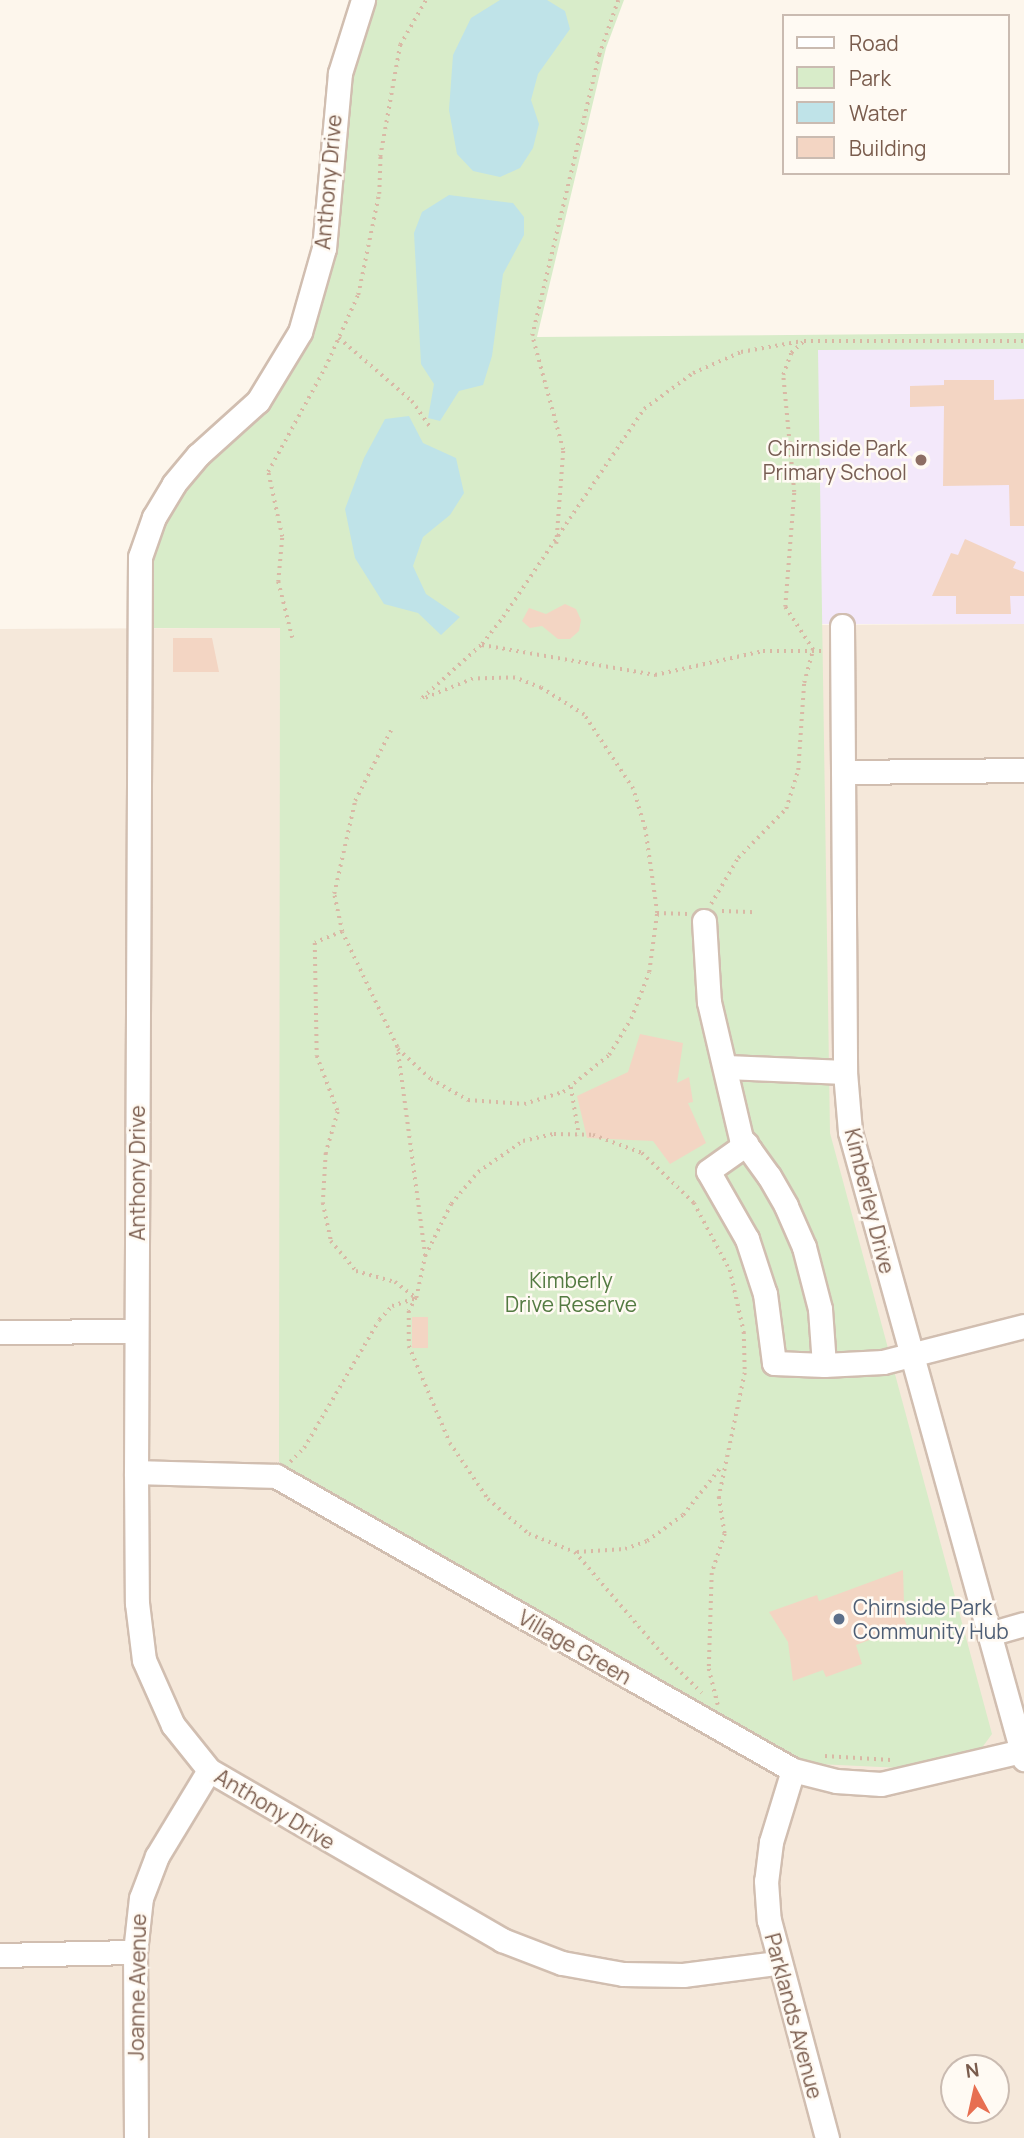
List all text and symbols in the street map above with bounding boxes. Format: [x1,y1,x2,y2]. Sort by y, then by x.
legend [782,14,1010,175]
text: Road [849,29,899,57]
text: Park [849,64,891,92]
text: Water [849,99,907,127]
street label: Anthony Drive [310,113,346,251]
text: Building [849,134,926,162]
place label: Chirnside Park Primary School [763,435,907,485]
marker: Chirnside Park Primary School [913,452,929,468]
street label: Anthony Drive [124,1105,150,1241]
street label: Kimberley Drive [840,1126,900,1276]
park label: Kimberly Drive Reserve [505,1267,637,1317]
place label: Chirnside Park Community Hub [853,1594,1009,1644]
street label: Village Green [514,1604,636,1690]
marker: Chirnside Park Community Hub [831,1611,847,1627]
street label: Anthony Drive [210,1763,340,1855]
street label: Joanne Avenue [123,1913,151,2061]
street label: Parklands Avenue [760,1930,828,2102]
north arrow [940,2054,1010,2124]
text: N [964,2056,981,2084]

